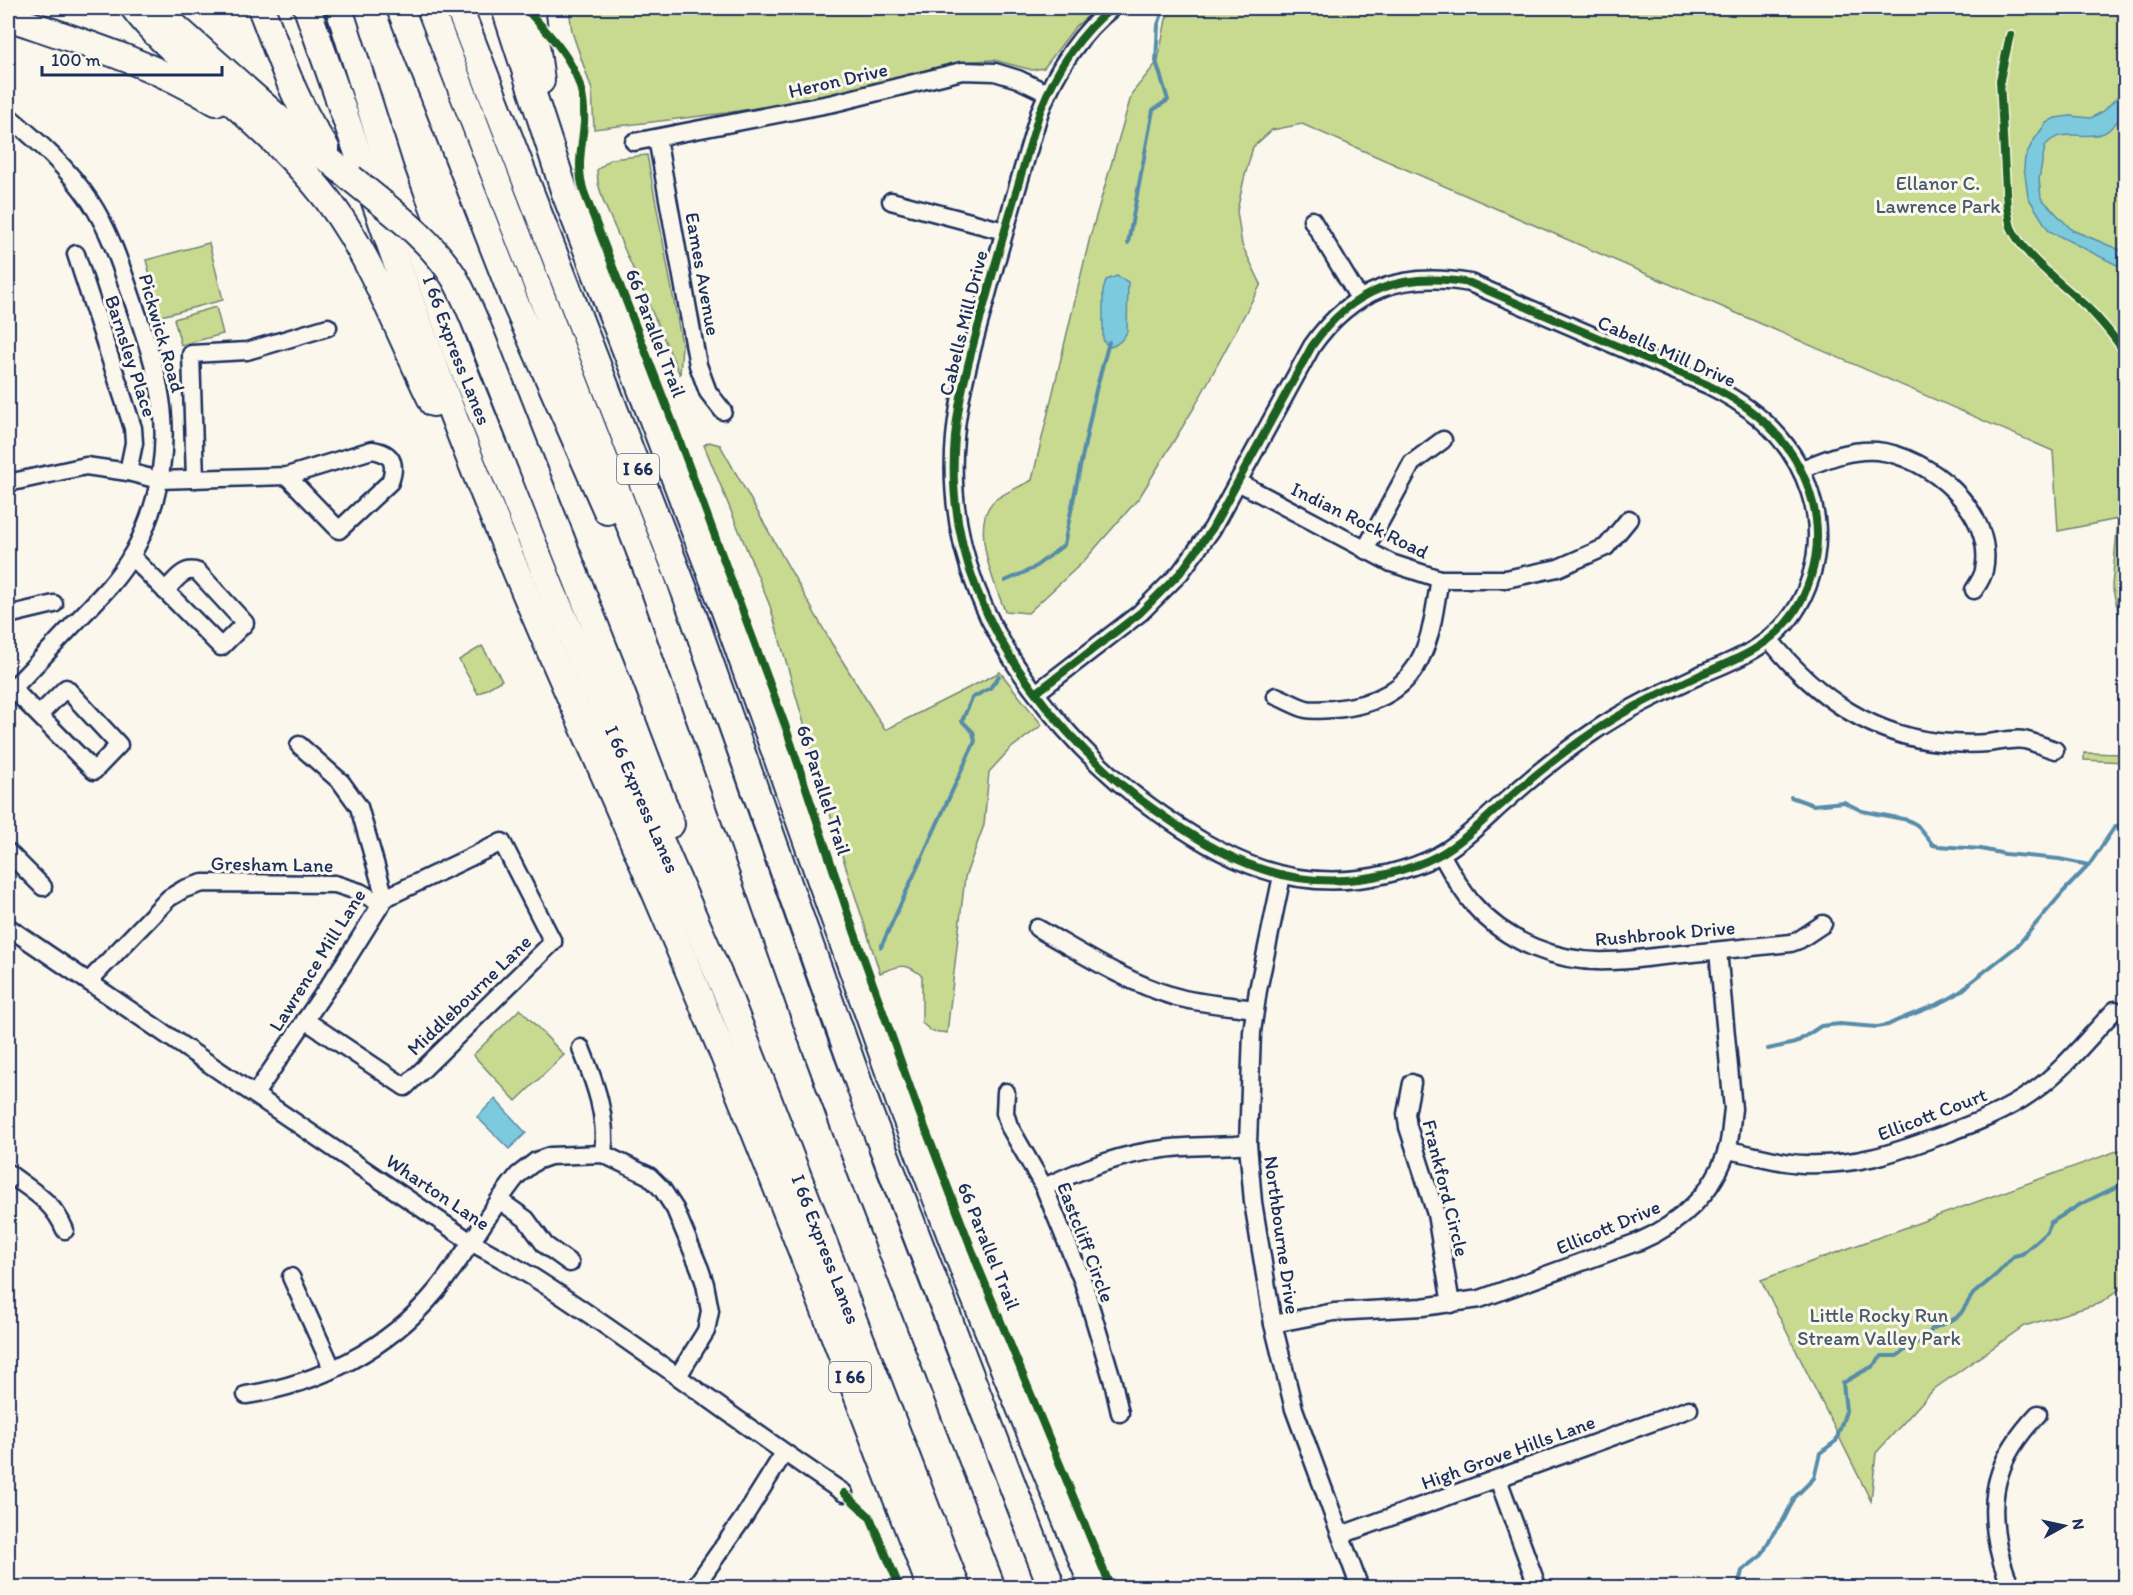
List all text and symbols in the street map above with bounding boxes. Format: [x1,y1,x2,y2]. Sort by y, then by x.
scale bar [42,39,222,77]
text: 100 m [51,49,101,71]
street label: Heron Drive [786,57,890,103]
park label: Ellanor C. Lawrence Park [1875,171,2001,218]
street label: Eames Avenue [680,210,726,338]
street label: Cabells Mill Drive [933,248,993,398]
street label: 66 Parallel Trail [620,265,692,401]
street label: Pickwick Road [134,271,190,395]
street label: I 66 Express Lanes [418,272,497,429]
street label: Barnsley Place [100,292,162,420]
street label: Cabells Mill Drive [1594,310,1740,392]
road number: I 66 [617,454,659,484]
street label: Indian Rock Road [1287,476,1433,564]
street label: I 66 Express Lanes [600,722,685,877]
street label: 66 Parallel Trail [792,722,856,859]
street label: Gresham Lane [210,851,334,877]
street label: Lawrence Mill Lane [263,884,371,1036]
street label: Rushbrook Drive [1594,915,1736,951]
street label: Middlebourne Lane [402,930,536,1060]
street label: Ellicott Court [1874,1082,1991,1146]
street label: Frankford Circle [1417,1117,1475,1259]
street label: Wharton Lane [382,1149,494,1235]
street label: Northbourne Drive [1259,1154,1305,1316]
street label: I 66 Express Lanes [786,1171,866,1327]
street label: Eastcliff Circle [1052,1178,1120,1306]
street label: 66 Parallel Trail [952,1179,1026,1314]
street label: Ellicott Drive [1552,1194,1664,1260]
park label: Little Rocky Run Stream Valley Park [1797,1303,1961,1350]
road number: I 66 [829,1362,871,1392]
street label: High Grove Hills Lane [1418,1409,1598,1495]
north arrow [2034,1496,2094,1556]
text: N [2068,1517,2089,1531]

